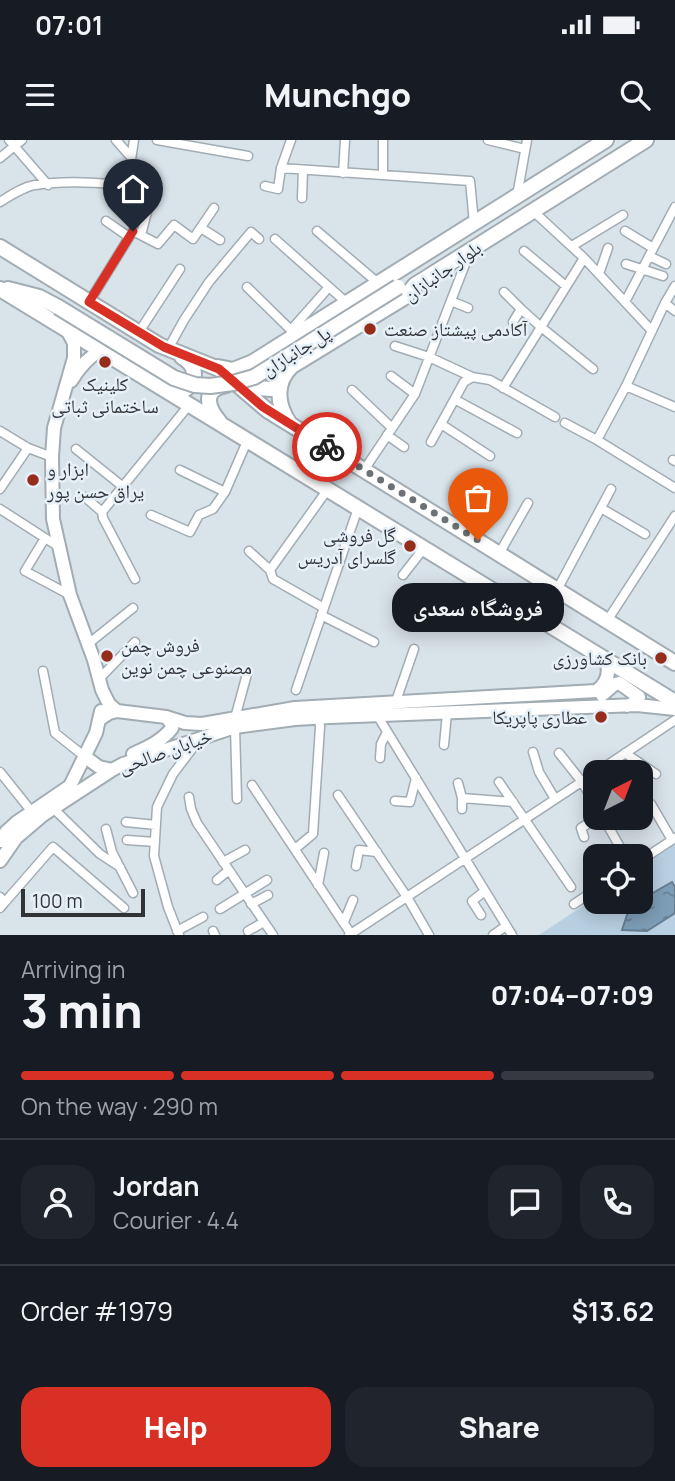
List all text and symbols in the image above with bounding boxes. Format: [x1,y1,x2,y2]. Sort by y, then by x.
text: 07:01 [35,7,103,43]
text: Munchgo [264,73,411,117]
icon: menu [21,76,59,114]
icon: search [616,76,654,114]
pin [103,159,163,231]
icon: home [114,170,152,208]
street label: بلوار جانبازان [398,235,486,307]
place label: آکادمی پیشتاز صنعت [384,316,528,342]
street label: پل جانبازان [256,320,336,382]
marker: آکادمی پیشتاز صنعت [362,321,378,337]
marker: کلینیک ساختمانی ثباتی [97,354,113,370]
place label: کلینیک ساختمانی ثباتی [51,371,159,419]
courier [292,412,362,482]
icon: bike [308,428,346,466]
place label: ابزار و یراق حسن پور [46,456,144,504]
pin [448,468,508,540]
marker: ابزار و یراق حسن پور [25,472,41,488]
icon: bag [459,479,497,517]
place label: گل فروشی گلسرای آدریس [298,522,396,570]
marker: گل فروشی گلسرای آدریس [402,538,418,554]
callout: فروشگاه سعدی [392,582,564,631]
text: فروشگاه سعدی [413,591,543,623]
place label: فروش چمن مصنوعی چمن نوین [121,632,252,680]
place label: بانک کشاورزی [553,645,647,671]
marker: فروش چمن مصنوعی چمن نوین [99,648,115,664]
marker: بانک کشاورزی [653,650,669,666]
place label: عطاری پاپریکا [492,704,587,730]
marker: عطاری پاپریکا [593,709,609,725]
street label: خيابان صالحی [114,722,216,780]
north arrow [583,760,653,830]
map controls [583,760,653,914]
button: locate [583,844,653,914]
scale bar [21,886,145,918]
text: 100 m [32,888,83,914]
text: Arriving in [21,953,126,985]
text: 07:04–07:09 [491,977,654,1013]
text: 3 min [21,979,142,1042]
text: On the way · 290 m [21,1090,218,1122]
button: person [21,1165,95,1239]
button: chat [488,1165,562,1239]
button: phone [580,1165,654,1239]
text: Jordan [113,1168,199,1204]
text: Courier · 4.4 [113,1204,239,1236]
text: Order #1979 [21,1293,173,1329]
text: $13.62 [572,1293,654,1329]
button: Help [21,1387,331,1467]
button: Share [345,1387,654,1467]

